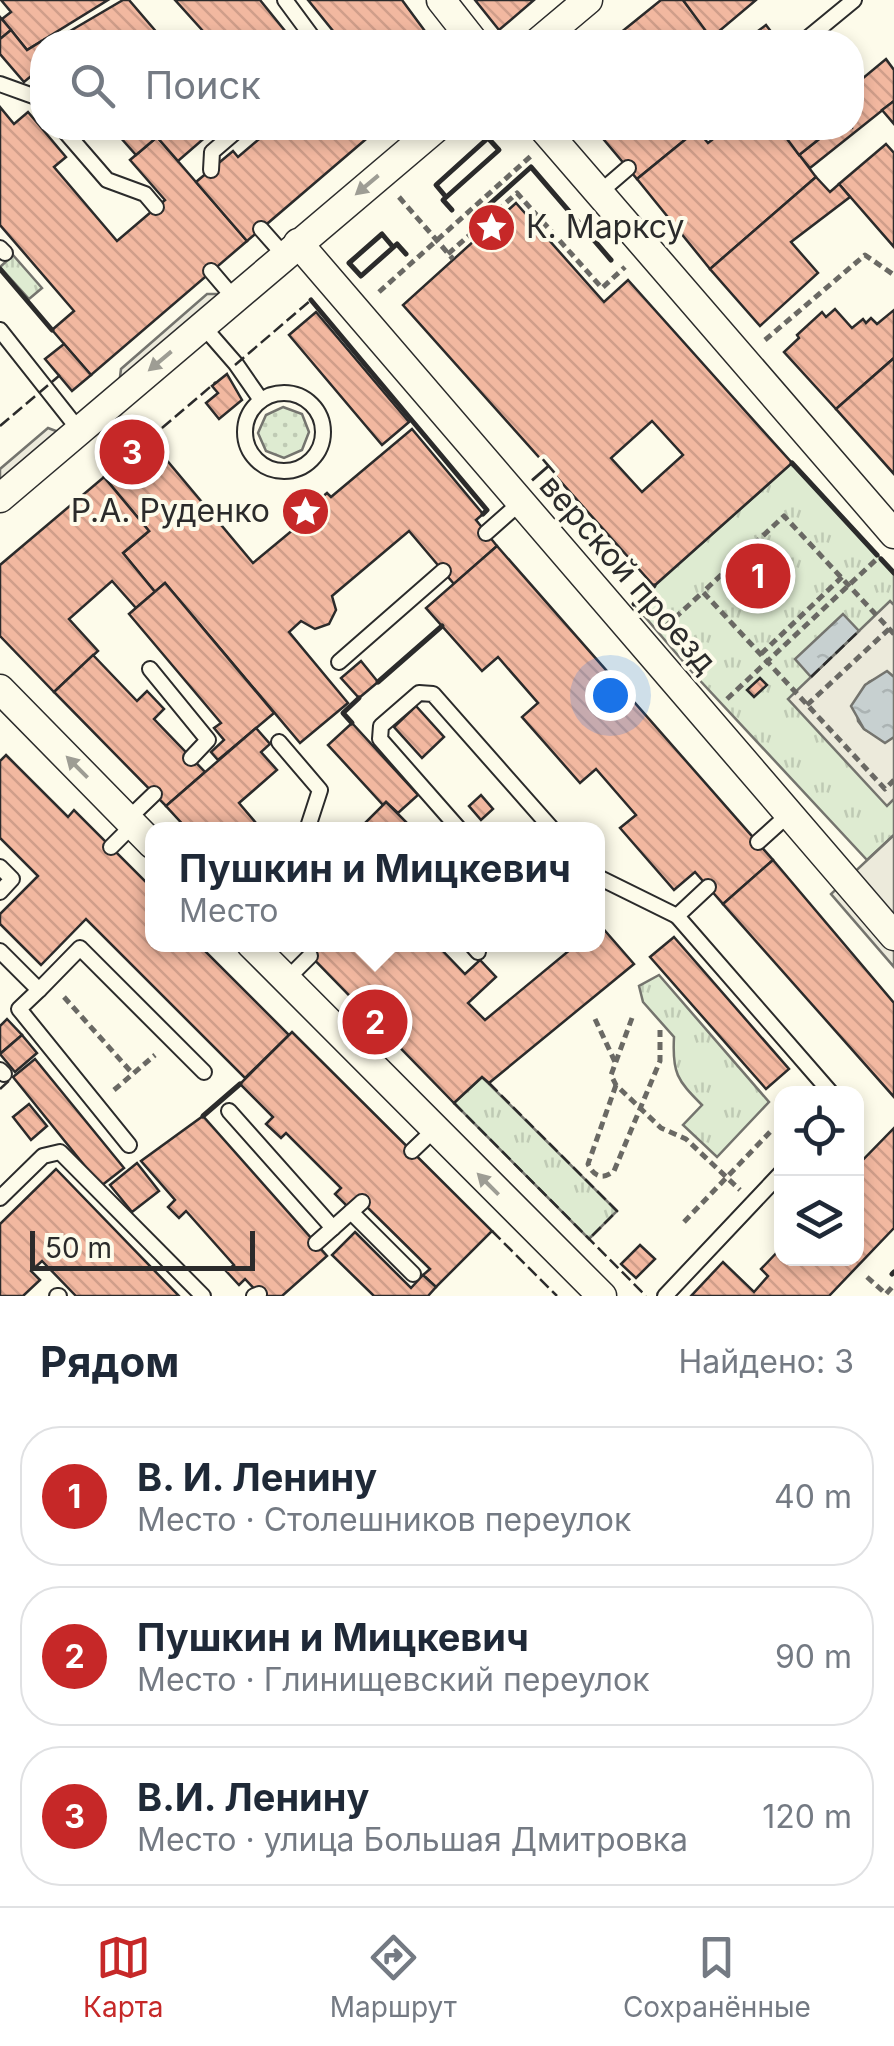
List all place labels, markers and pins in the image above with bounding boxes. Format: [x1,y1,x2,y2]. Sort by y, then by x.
place icon: К. Марксу [465,201,517,253]
place label: К. Марксу [526,207,684,246]
pin: 3 [100,414,164,490]
place icon: Р.А. Руденко [279,485,331,537]
place label: Р.А. Руденко [71,491,270,530]
pin: 1 [726,538,790,614]
pin: 2 [342,984,408,1060]

